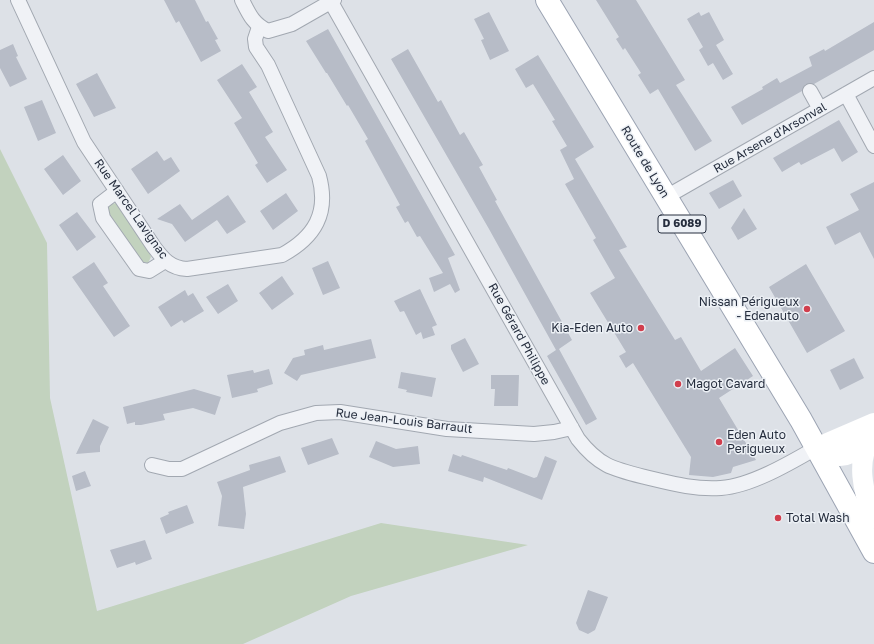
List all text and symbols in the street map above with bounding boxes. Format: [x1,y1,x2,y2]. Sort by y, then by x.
street label: Rue Arsene d'Arsonval [711,100,829,176]
street label: Route de Lyon [618,123,672,201]
street label: Rue Marcel Lavignac [91,156,171,262]
road number: D 6089 [658,215,706,233]
street label: Rue Gérard Philippe [485,281,553,387]
place label: Nissan Périgueux - Edenauto [699,295,799,323]
marker: Nissan Périgueux - Edenauto [802,304,812,314]
place label: Kia-Eden Auto [551,321,633,335]
marker: Kia-Eden Auto [636,323,646,333]
place label: Magot Cavard [686,377,765,391]
marker: Magot Cavard [673,379,683,389]
street label: Rue Jean-Louis Barrault [335,405,473,437]
place label: Eden Auto Perigueux [727,428,786,456]
marker: Eden Auto Perigueux [714,437,724,447]
place label: Total Wash [786,511,850,525]
marker: Total Wash [773,513,783,523]

